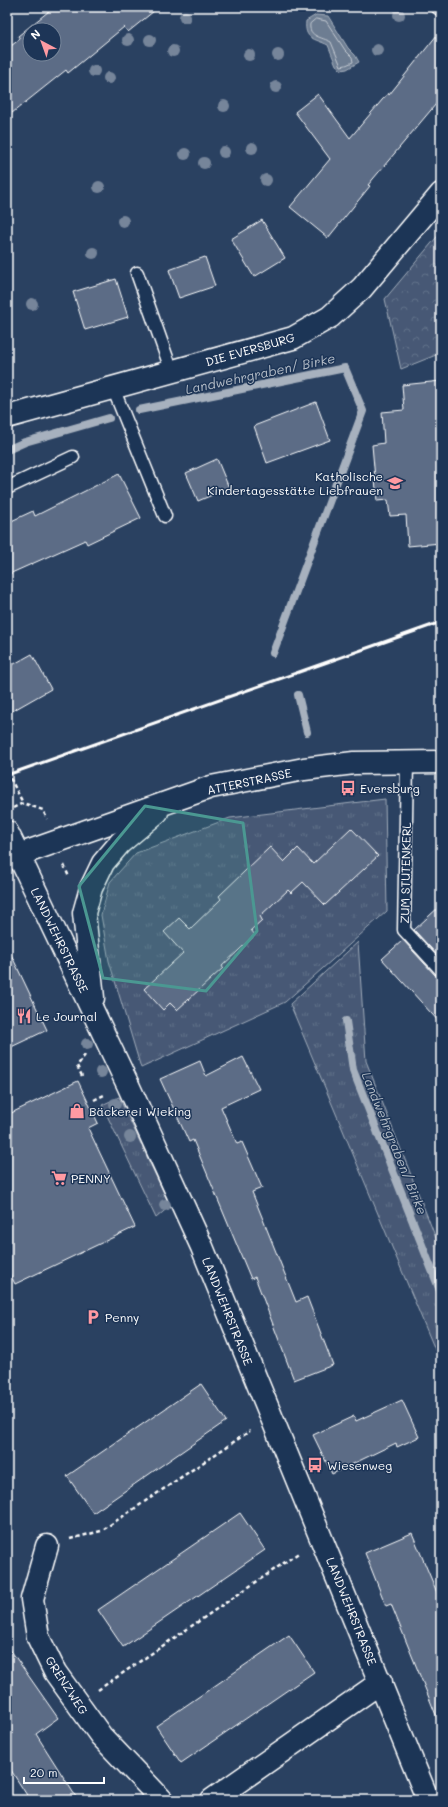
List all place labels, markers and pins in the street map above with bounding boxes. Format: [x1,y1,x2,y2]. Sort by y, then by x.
place label: Katholische Kindertagesstätte Liebfrauen [207,468,383,498]
school or university icon: Katholische Kindertagesstätte Liebfrauen [386,474,404,492]
bus stop icon: Eversburg [339,779,357,797]
place label: Eversburg [360,780,420,796]
restaurant icon: Le Journal [15,1007,33,1025]
place label: Le Journal [36,1008,97,1024]
shop icon: Bäckerei Wieking [68,1102,86,1120]
place label: Bäckerei Wieking [89,1103,191,1119]
supermarket icon: PENNY [50,1169,68,1187]
place label: PENNY [71,1170,111,1186]
parking icon: Penny [84,1308,102,1326]
place label: Penny [105,1309,139,1325]
bus stop icon: Wiesenweg [306,1456,324,1474]
place label: Wiesenweg [327,1457,392,1473]

